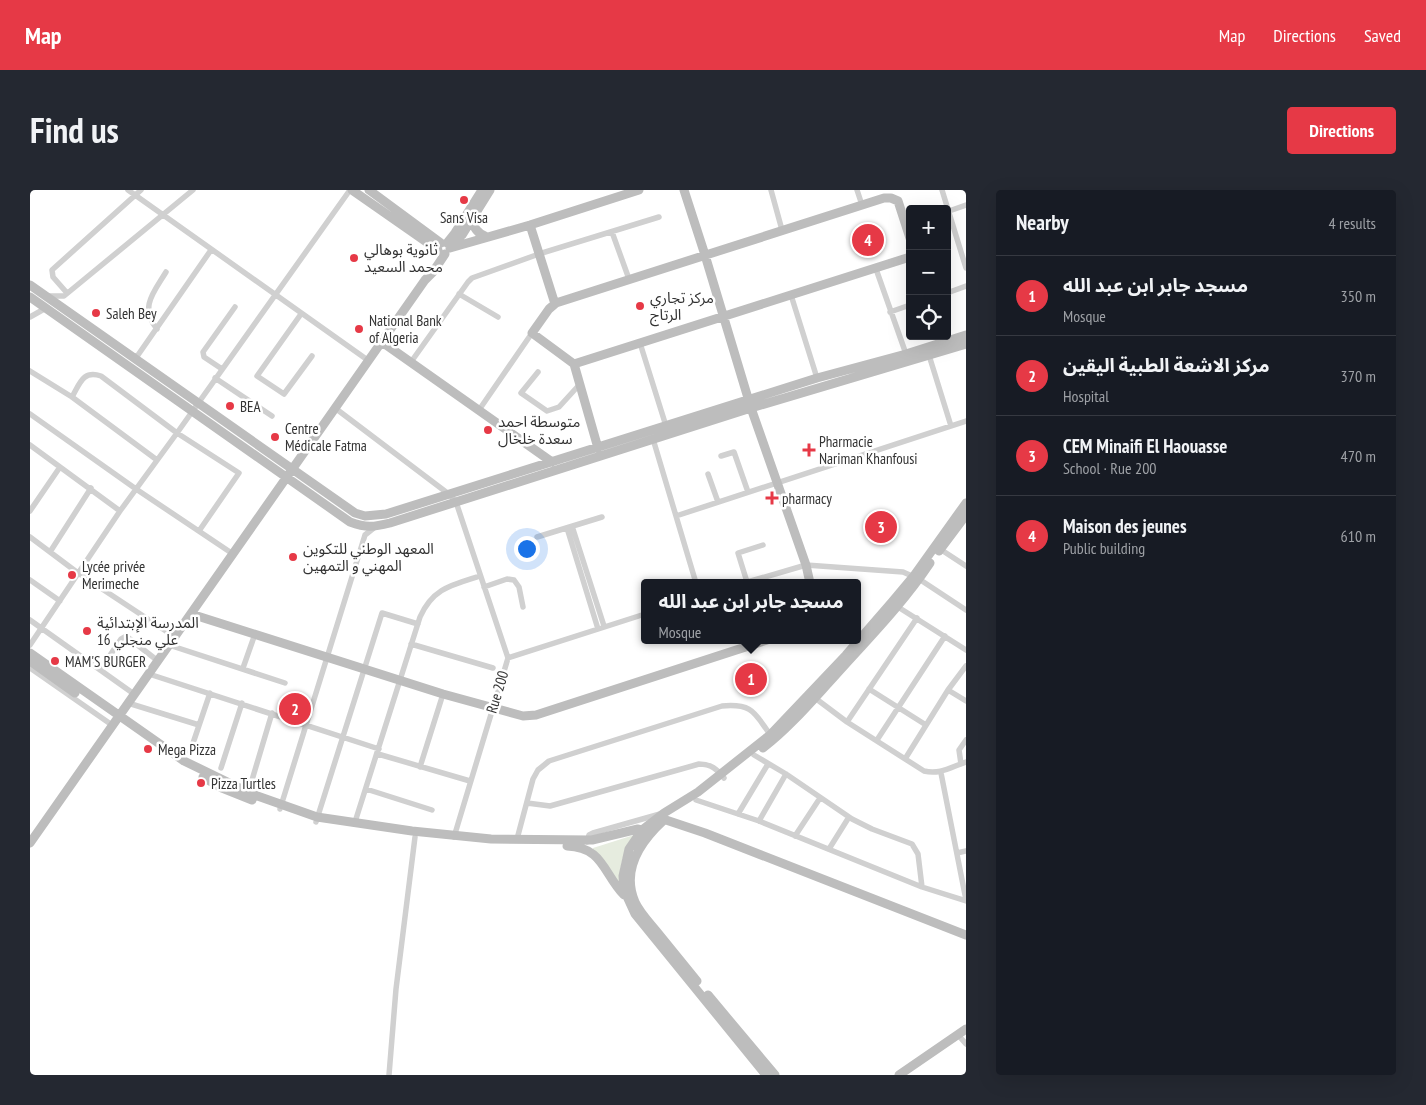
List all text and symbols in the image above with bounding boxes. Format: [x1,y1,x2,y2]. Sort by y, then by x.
text: Map [25,20,62,51]
text: Map [1219,24,1245,47]
text: Directions [1273,24,1336,47]
text: Saved [1364,24,1401,47]
text: Find us [30,107,119,153]
button: Directions [1287,107,1396,154]
marker: Sans Visa [458,194,470,206]
map controls [906,205,951,340]
button: + [906,205,951,250]
place label: Sans Visa [440,208,488,227]
text: Nearby [1016,209,1069,236]
text: 4 results [1329,213,1376,233]
pin: 4 [852,221,884,259]
place label: ثانوية بوهالي محمد السعيد [364,240,443,276]
button: − [906,250,951,295]
marker: ثانوية بوهالي محمد السعيد [348,252,360,264]
text: مسجد جابر ابن عبد الله [1063,273,1248,297]
text: 1 [1028,286,1036,306]
text: 350 m [1341,286,1376,306]
place label: مركز تجاري الرتاج [650,288,714,327]
button: locate [906,295,951,340]
marker: مركز تجاري الرتاج [634,300,646,312]
place label: Saleh Bey [106,304,157,323]
text: Mosque [1063,306,1106,326]
marker: Saleh Bey [90,307,102,319]
place label: National Bank of Algeria [369,311,442,347]
marker: National Bank of Algeria [353,323,365,335]
text: مركز الاشعة الطبية اليقين [1063,353,1270,377]
text: 2 [1028,366,1036,386]
text: 370 m [1341,366,1376,386]
text: Hospital [1063,386,1109,406]
place label: BEA [240,397,262,416]
marker: BEA [224,400,236,412]
place label: متوسطة احمد سعدة خلخال [498,412,581,448]
place label: Centre Médicale Fatma [285,419,367,455]
marker: متوسطة احمد سعدة خلخال [482,424,494,436]
marker: Centre Médicale Fatma [269,431,281,443]
place label: Pharmacie Nariman Khanfousi [819,432,918,468]
text: CEM Minaifi El Haouasse [1063,434,1227,458]
marker: Pharmacie Nariman Khanfousi [803,444,815,456]
text: 3 [1028,446,1036,466]
text: 470 m [1341,446,1376,466]
text: School · Rue 200 [1063,458,1157,478]
place label: pharmacy [782,489,832,508]
marker: pharmacy [766,492,778,504]
pin: 3 [865,508,897,546]
text: Maison des jeunes [1063,514,1187,538]
text: 4 [1028,526,1036,546]
text: 610 m [1341,526,1376,546]
your location [514,536,540,562]
text: Public building [1063,538,1145,558]
place label: المعهد الوطني للتكوين المهني و التمهين [303,539,434,577]
marker: المعهد الوطني للتكوين المهني و التمهين [287,551,299,563]
place label: Lycée privée Merimeche [82,557,145,593]
marker: Lycée privée Merimeche [66,569,78,581]
popup [641,579,861,644]
text: مسجد جابر ابن عبد الله [658,589,844,613]
place label: المدرسة الإبتدائية علي منجلي 16 [97,613,199,651]
text: Mosque [658,622,701,642]
marker: المدرسة الإبتدائية علي منجلي 16 [81,625,93,637]
place label: MAM'S BURGER [65,652,146,671]
marker: MAM'S BURGER [49,655,61,667]
pin: 1 [735,660,767,698]
street label: Rue 200 [482,668,512,716]
pin: 2 [279,690,311,728]
place label: Mega Pizza [158,740,216,759]
marker: Mega Pizza [142,743,154,755]
place label: Pizza Turtles [211,774,276,793]
marker: Pizza Turtles [195,777,207,789]

